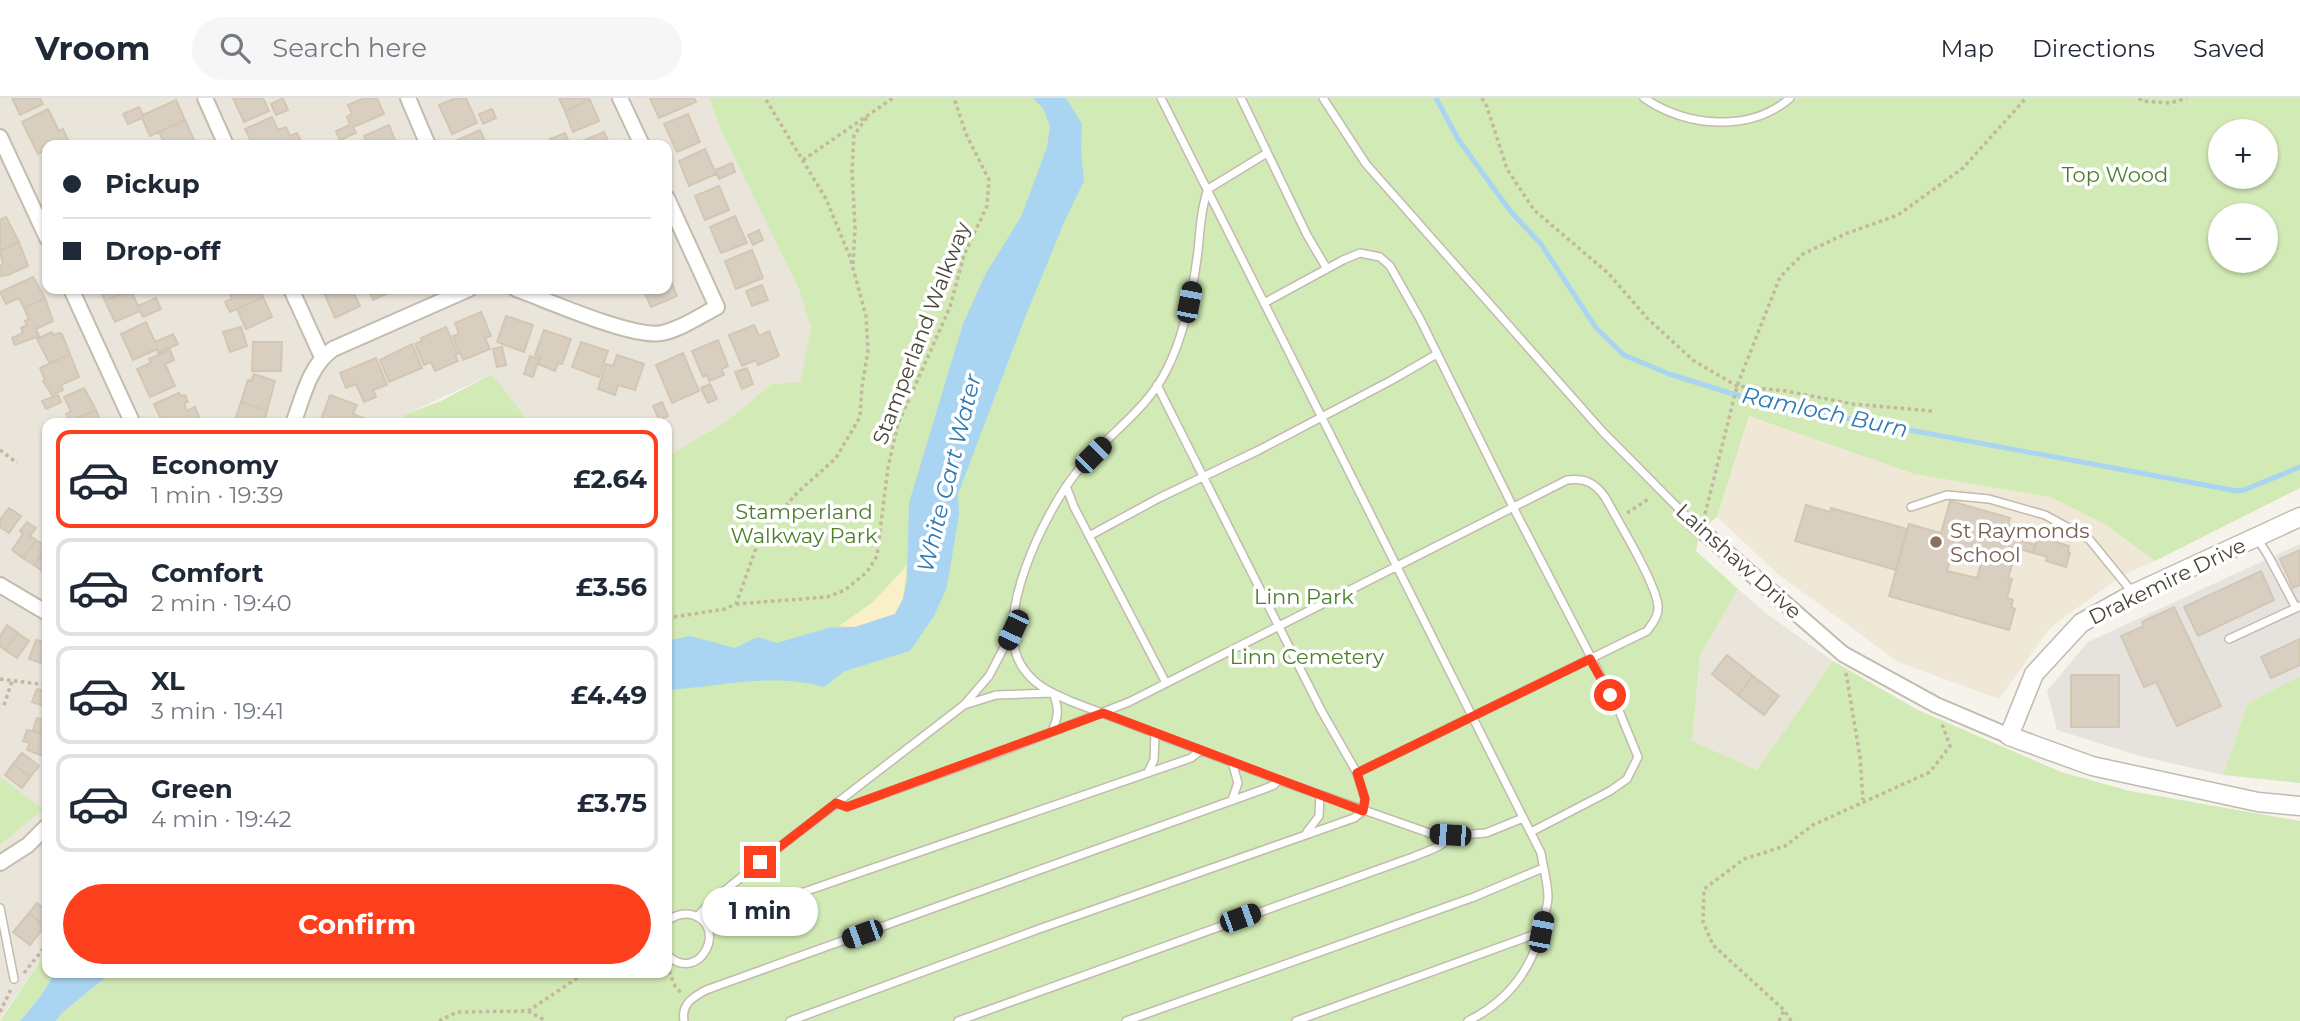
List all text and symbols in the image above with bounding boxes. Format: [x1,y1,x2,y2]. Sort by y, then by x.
search box [192,17,682,80]
text: Vroom [35,28,150,68]
icon: search [216,29,254,67]
text: Search here [272,32,427,64]
text: Map [1941,34,1994,63]
text: Directions [2032,34,2155,63]
text: Saved [2193,34,2265,63]
map controls [2208,119,2278,273]
button: + [2208,119,2278,189]
park label: Top Wood [2062,162,2168,187]
text: Pickup [105,168,200,200]
button: − [2208,203,2278,273]
street label: Stamperland Walkway [867,218,975,448]
text: Drop-off [105,235,220,267]
car [1175,279,1204,325]
water label: White Cart Water [911,370,987,575]
water label: Ramloch Burn [1739,381,1911,443]
car [1071,433,1116,477]
icon: car [67,448,130,511]
text: Economy [151,449,278,481]
text: £2.64 [573,463,647,495]
text: 1 min · 19:39 [151,481,283,509]
street label: Lainshaw Drive [1671,498,1807,624]
park label: Stamperland Walkway Park [730,499,878,548]
place label: St Raymonds School [1950,518,2090,567]
street label: Drakemire Drive [2085,532,2249,630]
marker: St Raymonds School [1928,534,1944,550]
icon: car [67,556,130,619]
text: Comfort [151,557,263,589]
text: £3.56 [576,571,647,603]
park label: Linn Park [1254,584,1354,609]
text: 2 min · 19:40 [151,589,292,617]
car [995,607,1032,653]
park label: Linn Cemetery [1230,644,1385,669]
icon: car [67,664,130,727]
text: XL [151,665,185,697]
text: £4.49 [571,679,647,711]
route start [1594,679,1626,711]
text: 3 min · 19:41 [151,697,284,725]
icon: car [67,772,130,835]
text: Green [151,773,233,805]
text: £3.75 [577,787,647,819]
text: 4 min · 19:42 [151,805,292,833]
car [1429,823,1472,847]
route end [744,846,776,878]
button: Confirm [63,884,651,964]
callout: 1 min [702,886,818,936]
text: 1 min [729,897,791,925]
car [1217,901,1264,935]
car [1527,909,1556,955]
car [839,917,886,951]

